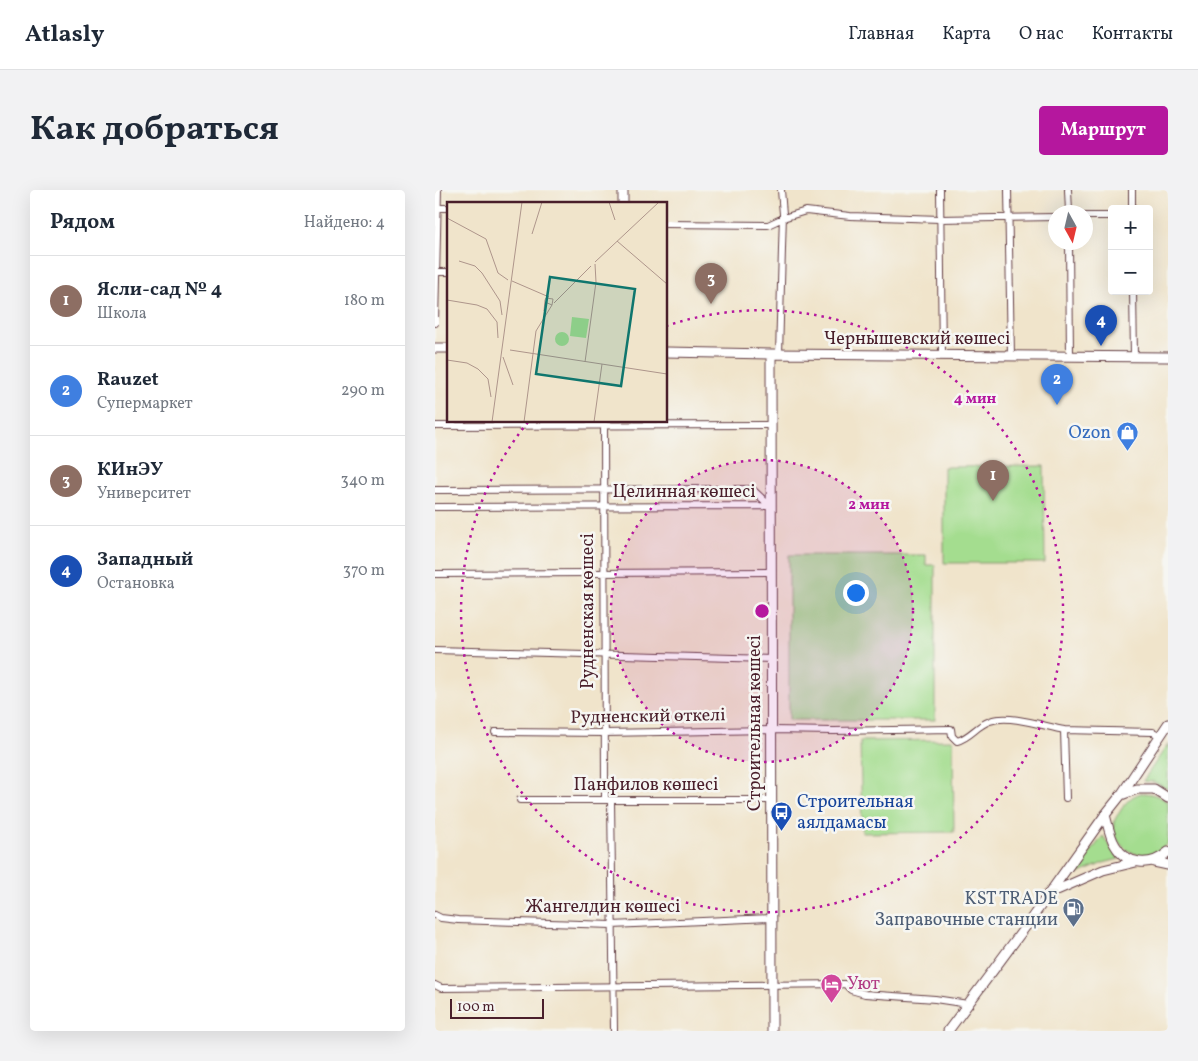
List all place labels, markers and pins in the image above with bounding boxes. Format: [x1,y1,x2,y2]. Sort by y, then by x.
pin: 3 [695,263,727,304]
pin: 4 [1085,305,1117,346]
pin: 2 [1041,364,1073,405]
place label: Ozon [1069,421,1111,446]
shop icon: Ozon [1115,421,1139,452]
pin: 1 [977,460,1009,501]
centre of rings [753,602,771,620]
place label: Строительная аялдамасы [797,790,913,836]
bus stop icon: Строительная аялдамасы [769,800,793,831]
place label: KST TRADE Заправочные станции [875,887,1058,933]
fuel station icon: KST TRADE Заправочные станции [1062,897,1086,928]
hotel icon: Уют [819,972,843,1003]
place label: Уют [847,972,880,997]

